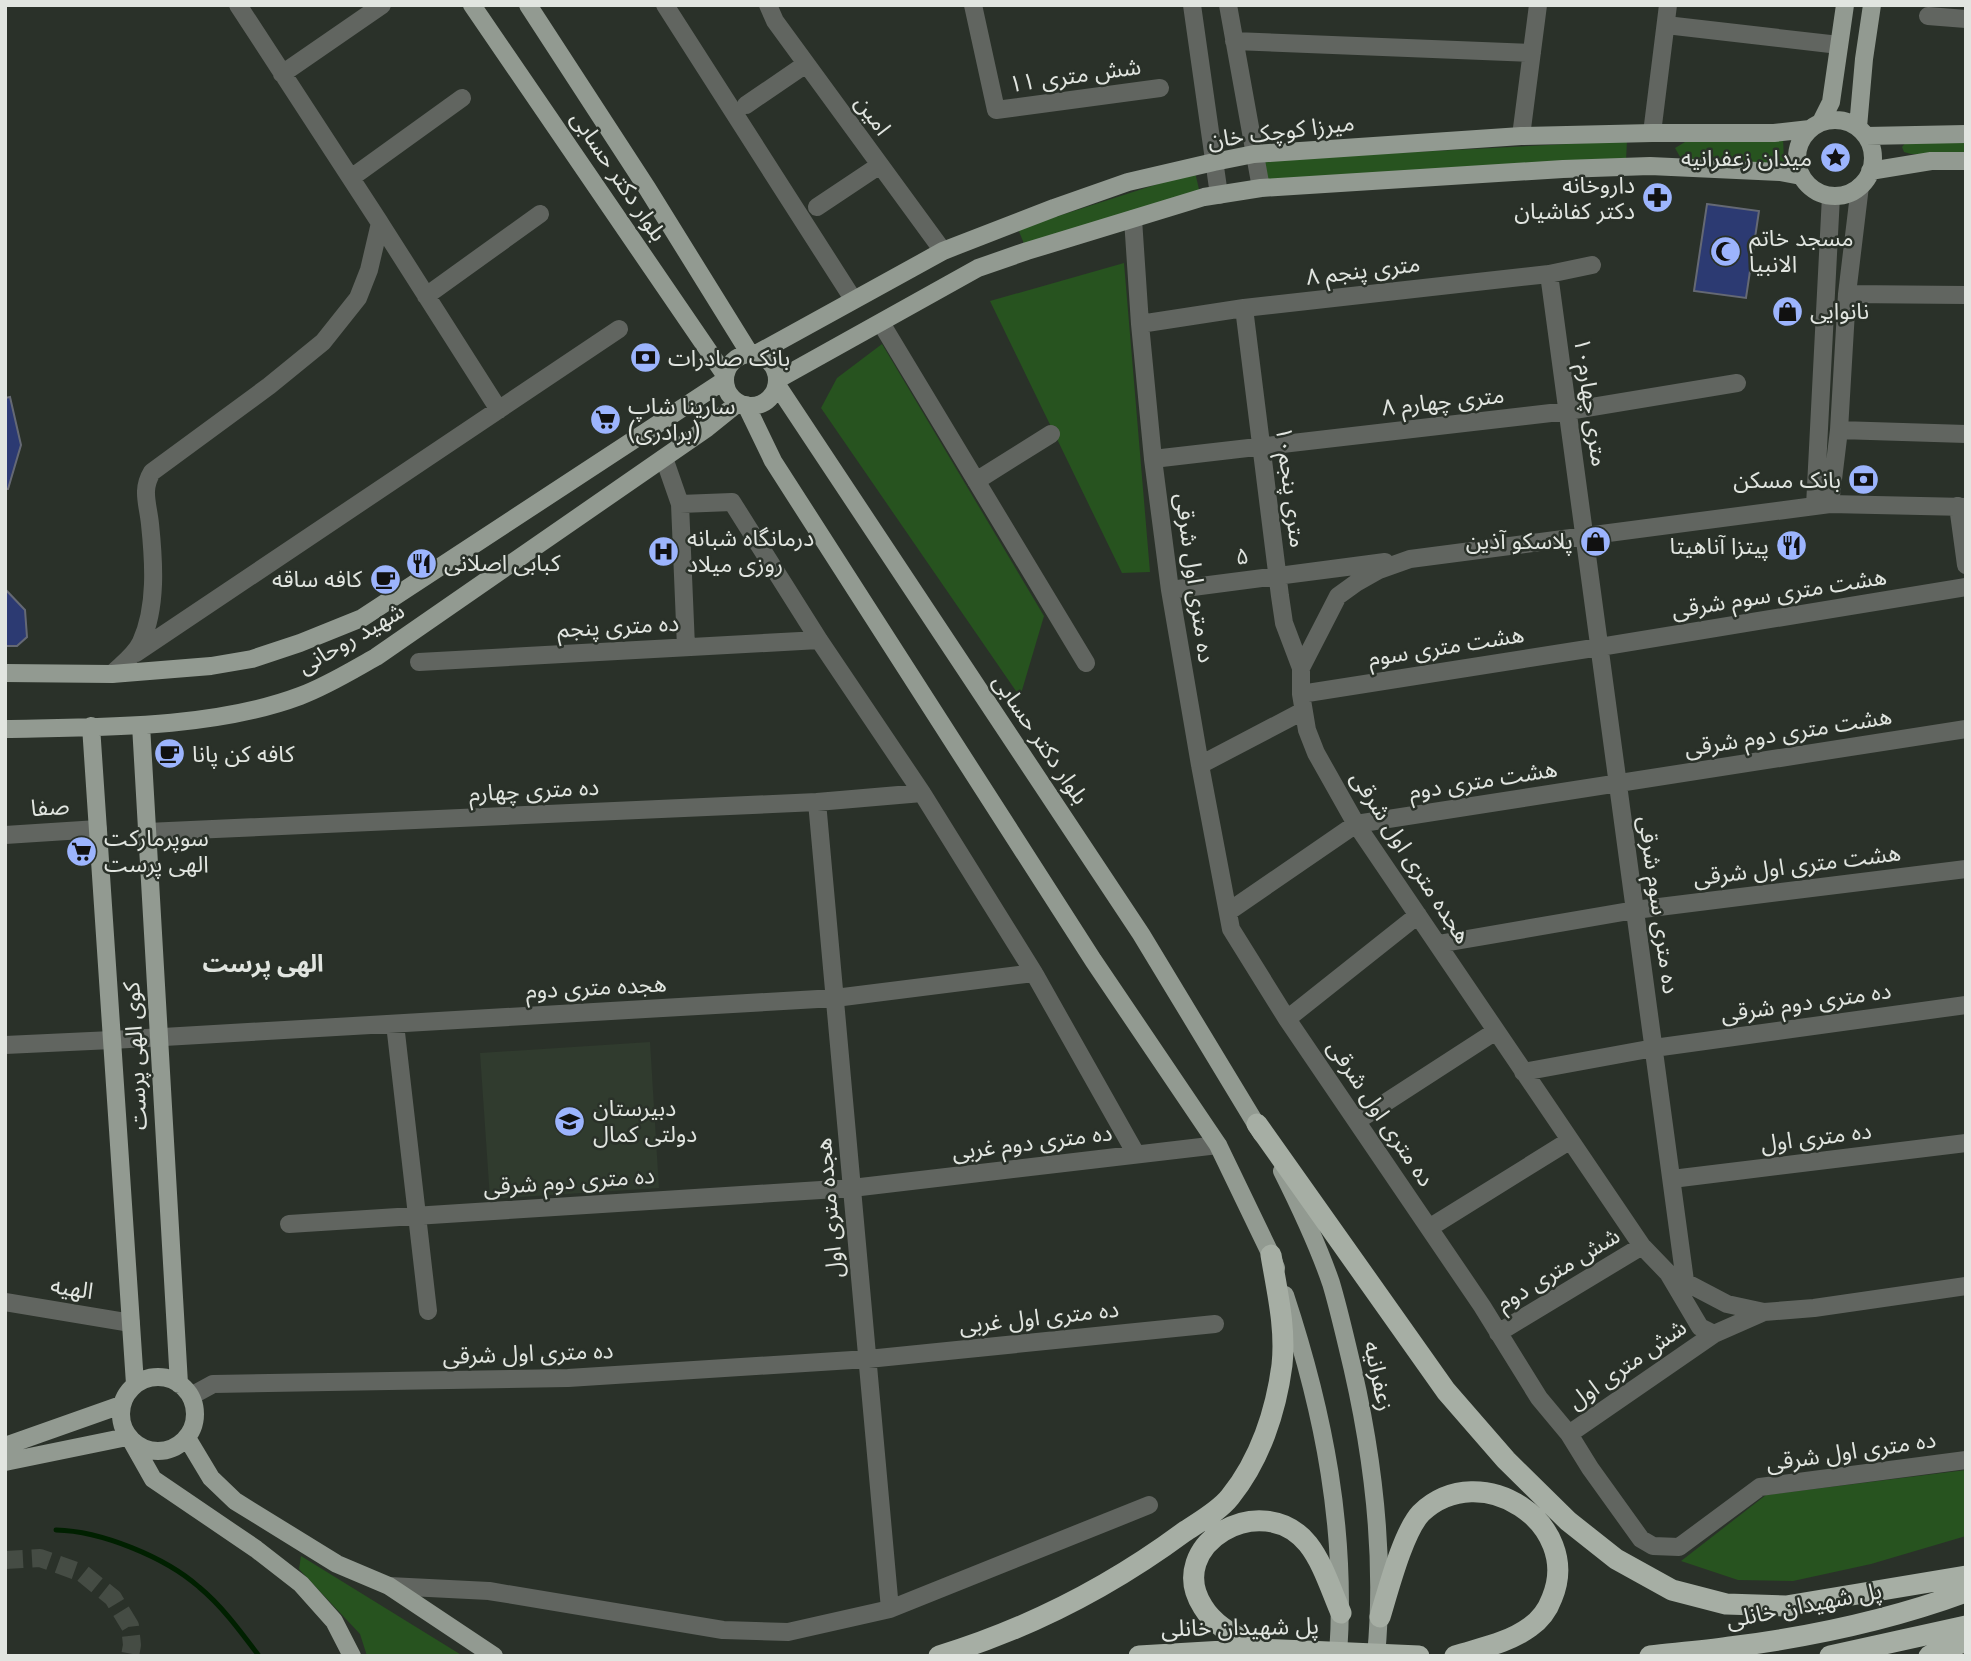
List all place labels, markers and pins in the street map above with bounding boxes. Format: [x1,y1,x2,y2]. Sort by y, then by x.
place icon: میدان زعفرانیه [1818,141,1852,175]
place label: میدان زعفرانیه [1681,144,1812,172]
place label: داروخانه دکتر کفاشیان [1514,171,1635,225]
pharmacy icon: داروخانه دکتر کفاشیان [1641,181,1675,215]
place label: مسجد خاتم الانبیا [1749,224,1854,278]
mosque icon: مسجد خاتم الانبیا [1709,234,1743,268]
shop icon: نانوایی [1770,294,1804,328]
place label: نانوایی [1810,297,1869,325]
bank icon: بانک صادرات [628,341,662,375]
place label: بانک صادرات [668,344,790,372]
place label: سارینا شاپ (برادری) [628,392,736,446]
supermarket icon: سارینا شاپ (برادری) [588,402,622,436]
bank icon: بانک مسکن [1847,463,1881,497]
place label: بانک مسکن [1733,466,1841,494]
place label: درمانگاه شبانه روزی میلاد [687,524,814,578]
shop icon: پلاسکو آذین [1579,524,1613,558]
place label: پلاسکو آذین [1466,527,1573,556]
restaurant icon: پیتزا آناهیتا [1775,529,1809,563]
place label: پیتزا آناهیتا [1670,532,1769,561]
hospital icon: درمانگاه شبانه روزی میلاد [647,534,681,568]
restaurant icon: کبابی اصلانی [404,546,438,580]
place label: کبابی اصلانی [444,549,561,577]
cafe icon: کافه ساقه [368,562,402,596]
place label: کافه ساقه [272,565,363,593]
cafe icon: کافه کن پانا [152,737,186,771]
place label: کافه کن پانا [192,740,295,769]
place label: سوپرمارکت الهی پرست [104,824,209,879]
supermarket icon: سوپرمارکت الهی پرست [64,834,98,868]
place label: دبیرستان دولتی کمال [593,1094,697,1148]
school or university icon: دبیرستان دولتی کمال [553,1104,587,1138]

